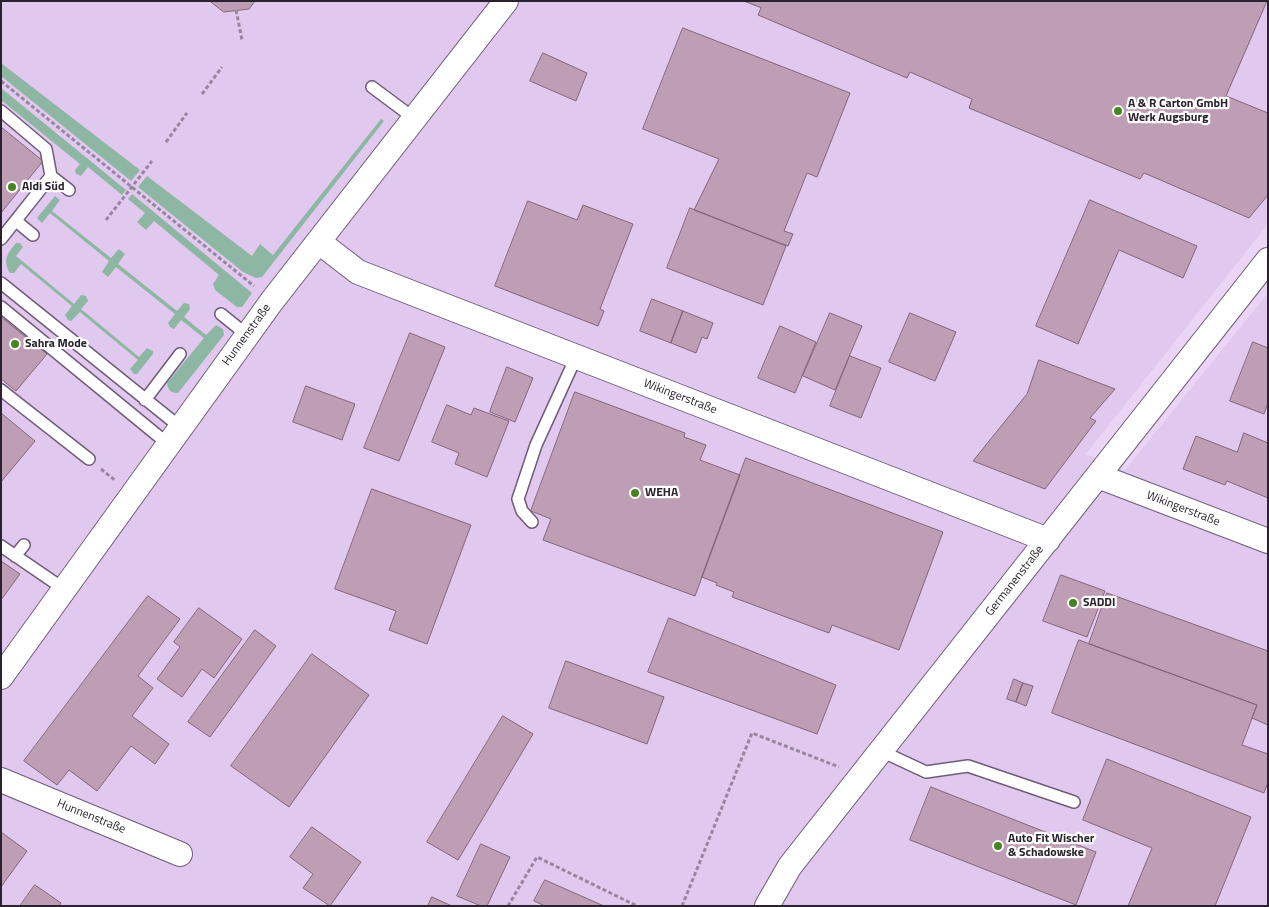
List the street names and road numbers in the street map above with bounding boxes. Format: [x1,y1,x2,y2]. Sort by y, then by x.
street label: Hunnenstraße [220,301,274,369]
street label: Wikingerstraße [641,376,719,418]
street label: Wikingerstraße [1144,488,1222,530]
street label: Germanenstraße [983,543,1047,619]
street label: Hunnenstraße [55,797,127,837]

